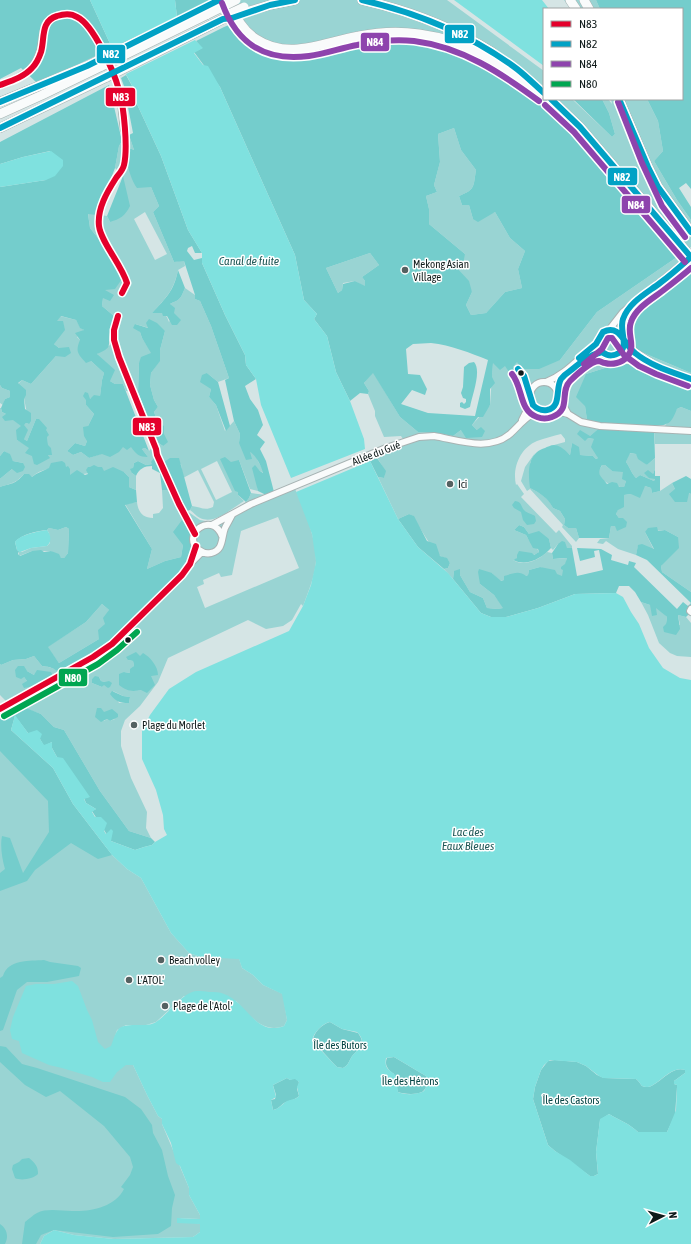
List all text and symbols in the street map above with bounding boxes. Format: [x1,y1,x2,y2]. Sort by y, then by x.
legend [543,8,683,100]
text: N83 [579,17,597,31]
line badge: N82 [444,24,475,44]
text: N82 [452,28,468,40]
line badge: N84 [360,32,390,52]
text: N84 [367,36,383,48]
text: N82 [579,37,597,51]
line badge: N82 [96,44,126,64]
text: N82 [103,48,119,60]
text: N84 [579,57,598,71]
text: N80 [579,77,598,91]
line badge: N83 [105,87,136,107]
text: N83 [113,91,129,103]
line badge: N82 [607,167,638,186]
text: N82 [614,171,630,183]
line badge: N84 [621,195,651,214]
text: N84 [628,199,644,211]
water label: Canal de fuite [219,254,280,268]
place label: Mekong Asian Village [413,258,469,283]
marker: Mekong Asian Village [400,265,410,275]
unlabelled marker [516,368,526,378]
line badge: N83 [132,417,162,436]
text: N83 [139,421,155,433]
street label: Allée du Gué [350,438,402,468]
place label: Ici [458,478,467,490]
marker: Ici [445,479,455,489]
unlabelled marker [123,635,133,645]
line badge: N80 [58,668,88,687]
text: N80 [65,672,81,684]
place label: Plage du Morlet [142,719,205,731]
marker: Plage du Morlet [129,720,139,730]
water label: Lac des Eaux Bleues [442,825,494,853]
place label: Beach volley [169,954,220,966]
marker: Beach volley [156,955,166,965]
place label: L'ATOL' [137,974,164,986]
marker: L'ATOL' [124,975,134,985]
place label: Plage de l'Atol' [173,1000,232,1012]
marker: Plage de l'Atol' [160,1001,170,1011]
park label: Île des Butors [313,1039,367,1051]
park label: Île des Hérons [382,1075,438,1087]
park label: Île des Castors [542,1094,600,1106]
north arrow [643,1196,683,1236]
text: N [667,1211,679,1219]

